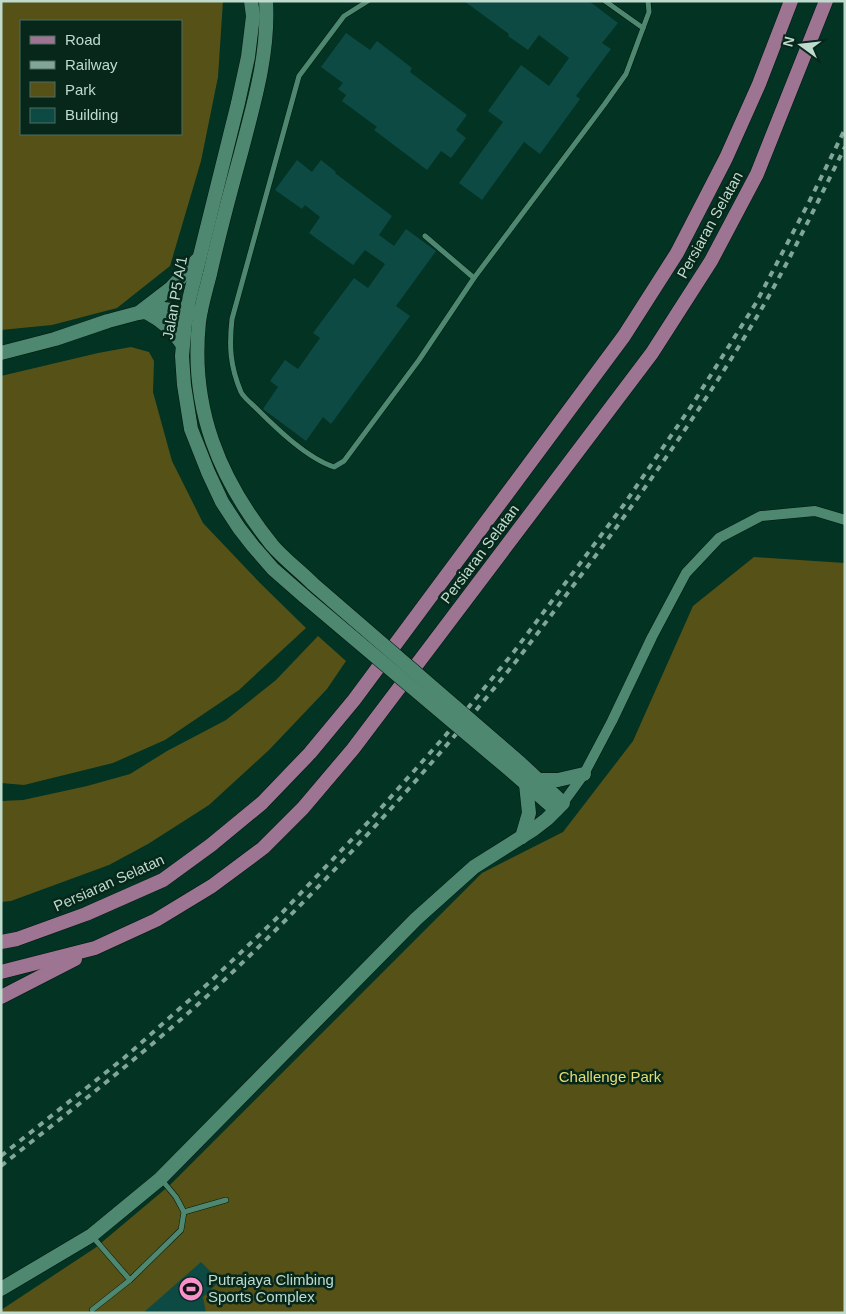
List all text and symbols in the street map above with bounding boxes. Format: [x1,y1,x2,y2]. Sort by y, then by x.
legend [20,20,182,135]
north arrow [776,20,826,70]
text: Road [65,31,101,48]
text: N [779,35,797,49]
text: Railway [65,56,118,73]
text: Park [65,81,96,98]
text: Building [65,106,118,123]
street label: Persiaran Selatan [673,168,746,281]
street label: Jalan P5 A/1 [159,255,190,341]
street label: Persiaran Selatan [437,501,522,606]
street label: Persiaran Selatan [51,851,167,915]
park label: Challenge Park [559,1068,662,1085]
place label: Putrajaya Climbing Sports Complex [208,1271,334,1305]
sports icon: Putrajaya Climbing Sports Complex [178,1276,204,1302]

